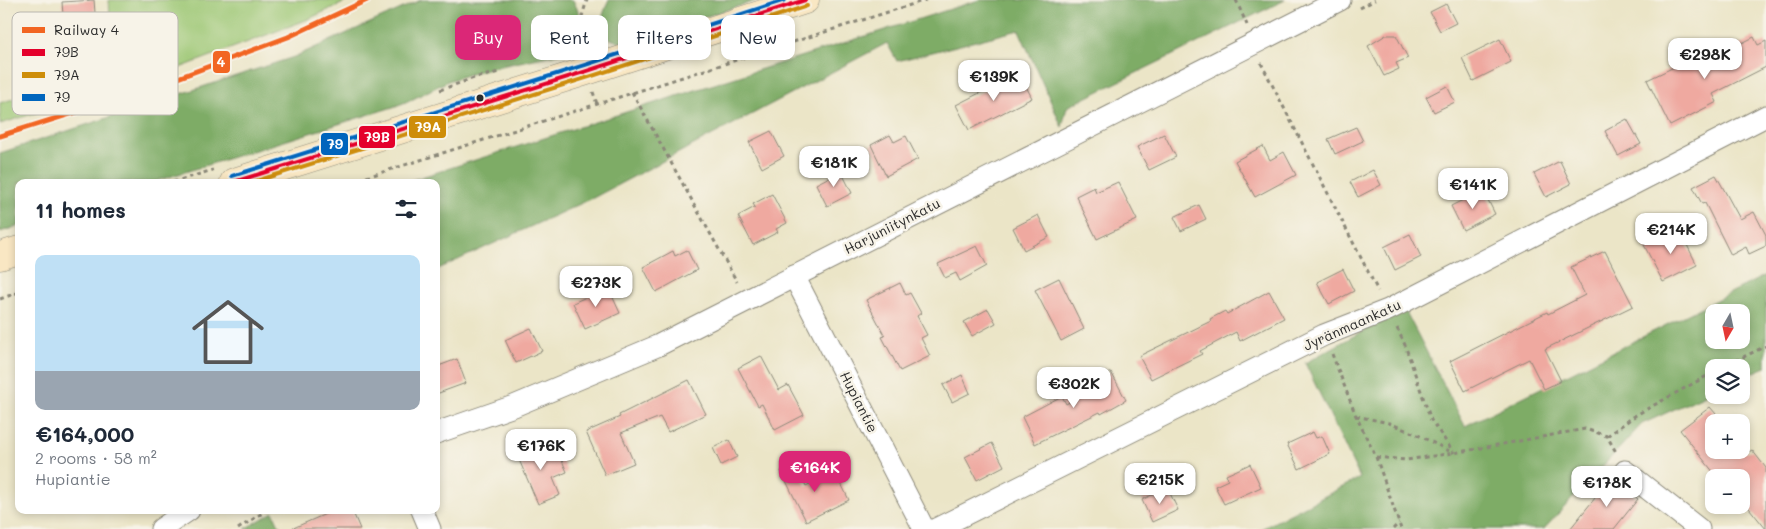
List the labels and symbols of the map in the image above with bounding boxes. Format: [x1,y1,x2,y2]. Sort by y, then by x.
legend [12,12,178,115]
text: Railway 4 [54,20,120,39]
pin: €298K [1670,38,1740,80]
text: 79B [54,42,79,61]
line badge: 4 [212,50,231,74]
text: 4 [217,52,226,71]
pin: €139K [959,59,1029,102]
text: 79A [54,65,80,84]
text: 79 [54,87,70,106]
unlabelled marker [475,93,485,103]
line badge: 79A [408,115,447,139]
text: 79A [415,117,441,136]
line badge: 79B [358,125,396,149]
text: 79B [364,127,390,146]
line badge: 79 [320,132,349,156]
text: 79 [327,134,344,153]
pin: €181K [799,146,869,188]
pin: €141K [1438,168,1508,210]
street label: Harjuniitynkatu [840,193,943,258]
pin: €214K [1636,212,1706,255]
pin: €273K [561,266,631,308]
street label: Jyränmaankatu [1300,295,1404,355]
north arrow [1705,304,1750,349]
pin: €302K [1039,366,1109,409]
street label: Hupiantie [836,368,883,436]
pin: €176K [506,428,576,471]
pin: €164K [780,450,850,493]
pin: €215K [1125,462,1195,505]
pin: €178K [1572,466,1642,508]

